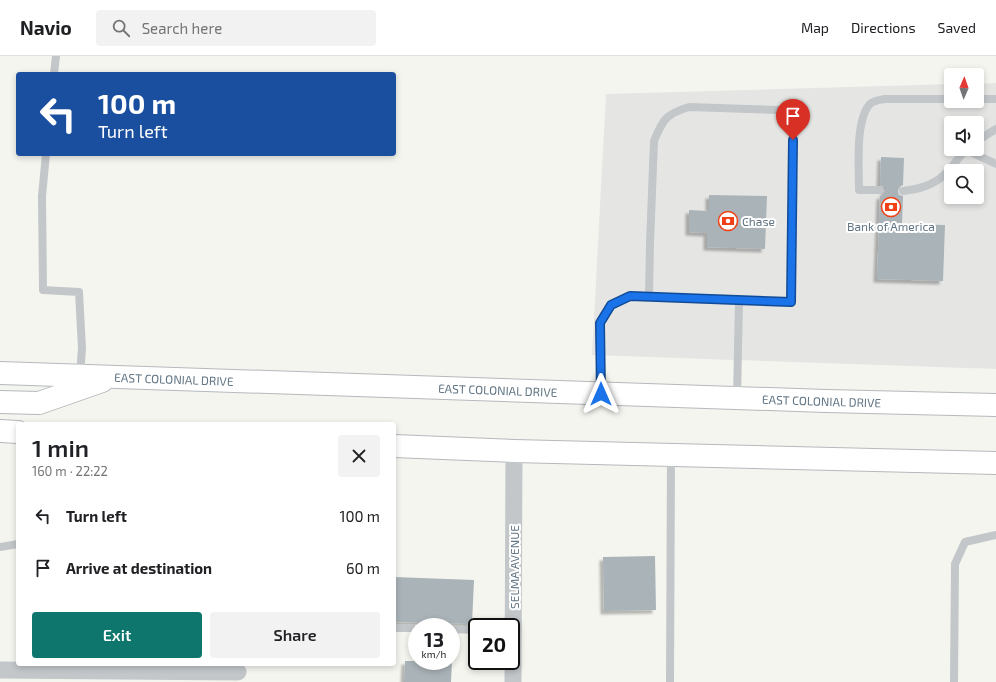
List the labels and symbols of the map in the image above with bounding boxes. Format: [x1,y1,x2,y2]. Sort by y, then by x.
north arrow [944,68,984,108]
pin [776,99,810,140]
bank icon: Bank of America [880,196,902,218]
bank icon: Chase [717,210,739,232]
place label: Chase [742,214,775,228]
place label: Bank of America [847,219,935,233]
street label: EAST COLONIAL DRIVE [114,370,234,388]
position arrow [580,373,622,415]
street label: EAST COLONIAL DRIVE [438,381,558,399]
street label: EAST COLONIAL DRIVE [762,392,882,409]
street label: SELMA AVENUE [507,525,521,609]
speed limit sign: 20 [468,618,520,670]

